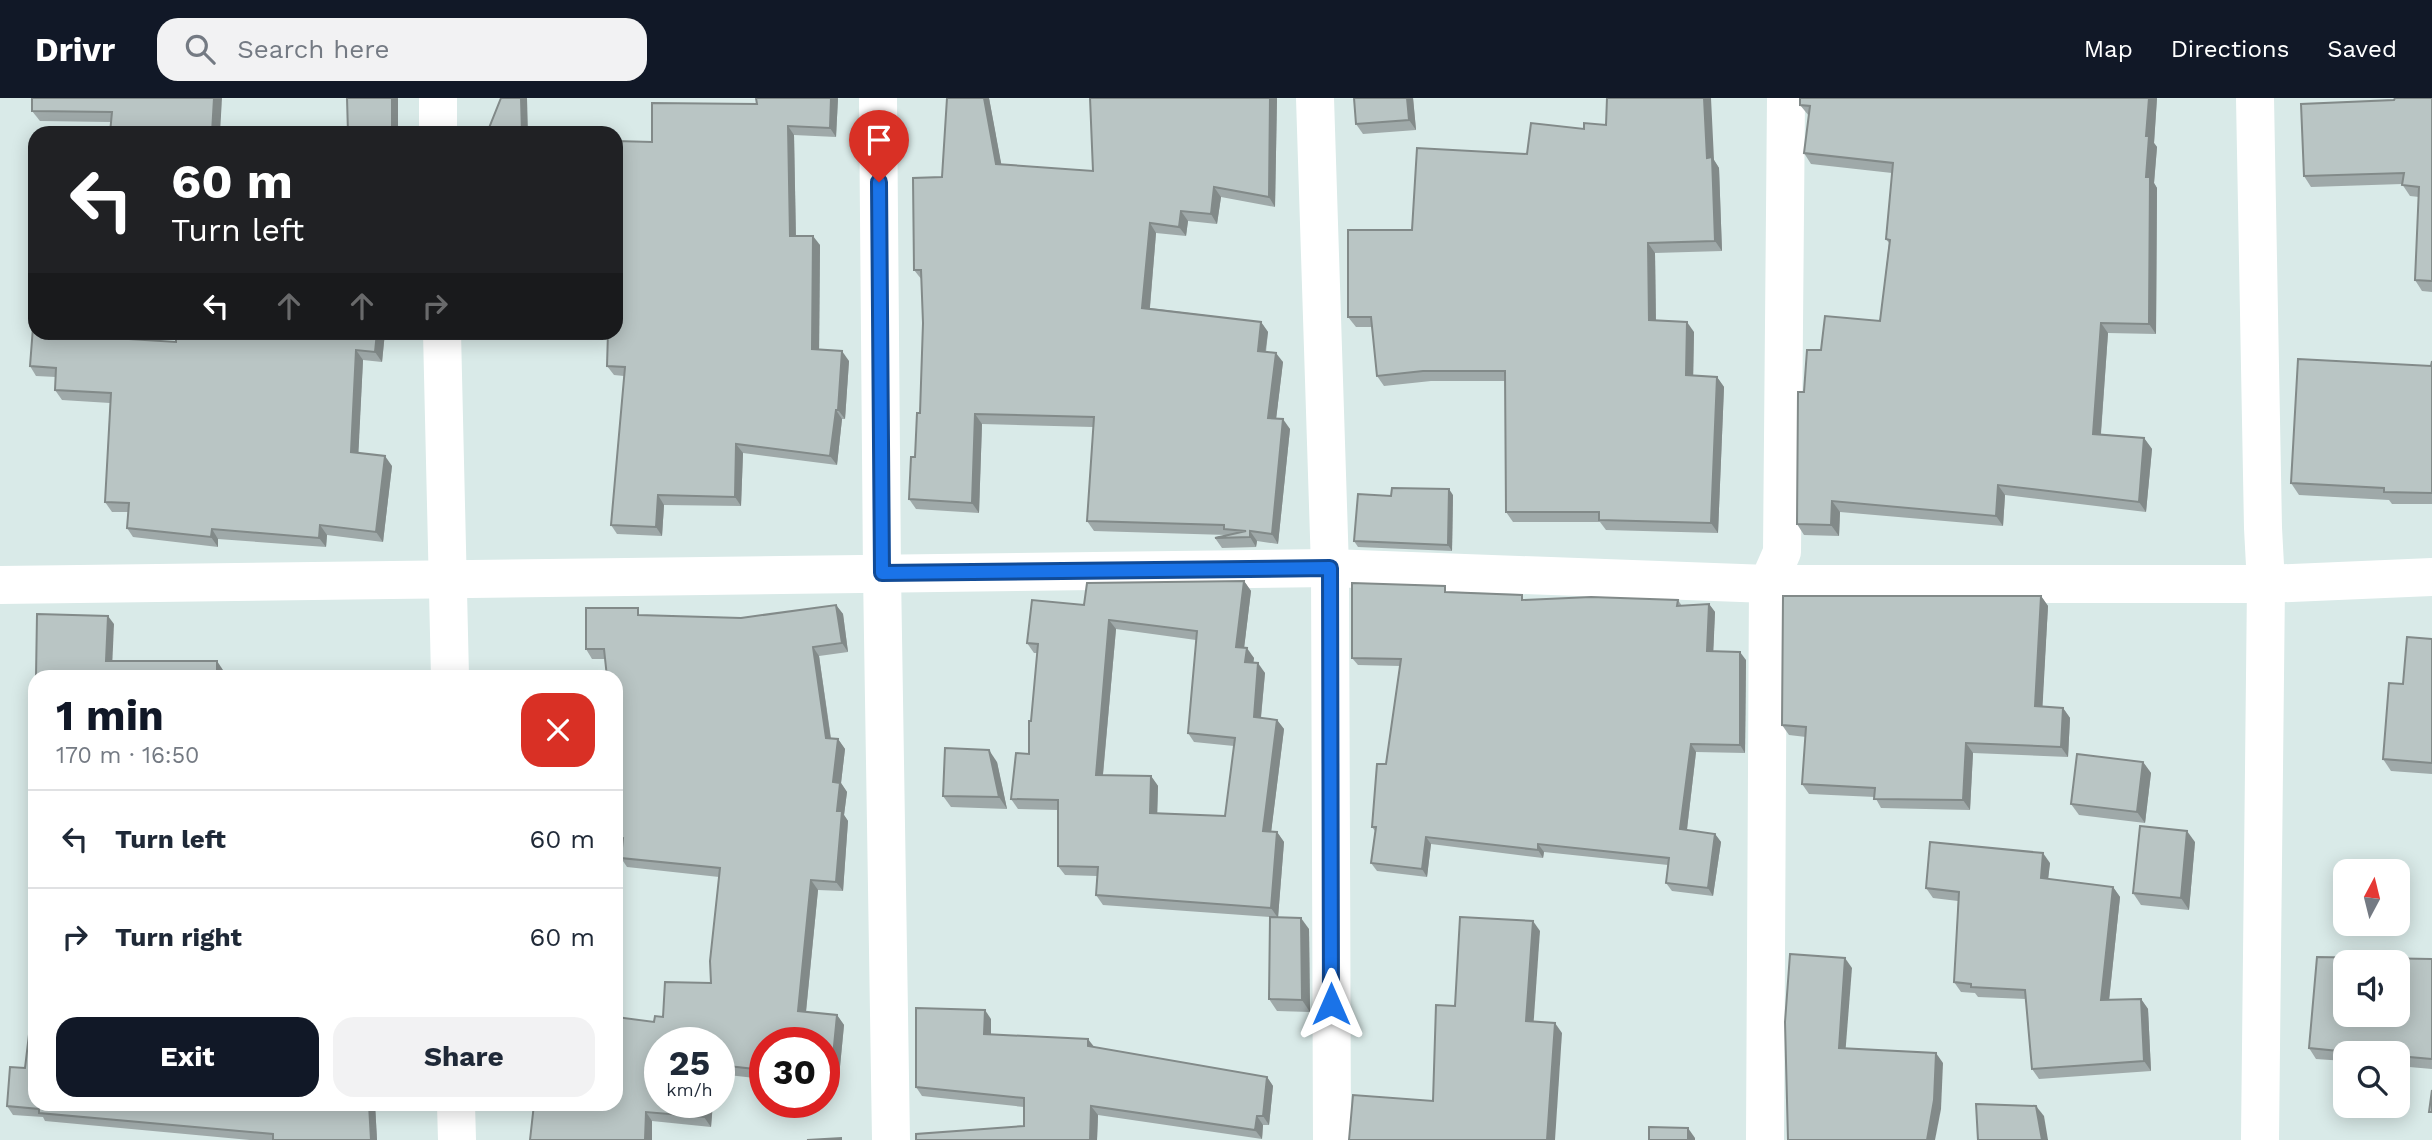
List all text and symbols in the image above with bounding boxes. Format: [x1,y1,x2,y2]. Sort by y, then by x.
search box [157,18,647,81]
text: Drivr [35,30,115,69]
icon: search [181,30,219,68]
text: Search here [237,34,390,64]
text: Map [2084,35,2133,63]
text: Directions [2171,35,2289,63]
text: Saved [2327,35,2397,63]
pin [849,110,909,182]
icon: arrive [860,121,898,159]
text: 60 m [171,152,293,210]
icon: left [56,154,147,245]
text: Turn left [171,211,304,249]
icon: left [197,287,235,325]
icon: ahead [270,287,308,325]
icon: ahead [343,287,381,325]
icon: right [416,287,454,325]
text: 1 min [56,691,164,740]
button: close [521,693,595,767]
text: 170 m · 16:50 [56,742,199,769]
icon: left [56,820,94,858]
text: Turn left [115,824,226,854]
text: 60 m [529,824,595,854]
north arrow [2333,859,2410,936]
map controls [2333,859,2410,1118]
icon: right [56,918,94,956]
text: Turn right [115,922,242,952]
text: 60 m [529,922,595,952]
button: sound [2333,950,2410,1027]
position arrow [1294,967,1368,1041]
button: Exit [56,1017,319,1097]
button: Share [333,1017,595,1097]
speed limit sign: 30 [749,1027,840,1118]
button: search [2333,1041,2410,1118]
text: 25 [669,1042,710,1084]
text: km/h [666,1079,713,1100]

